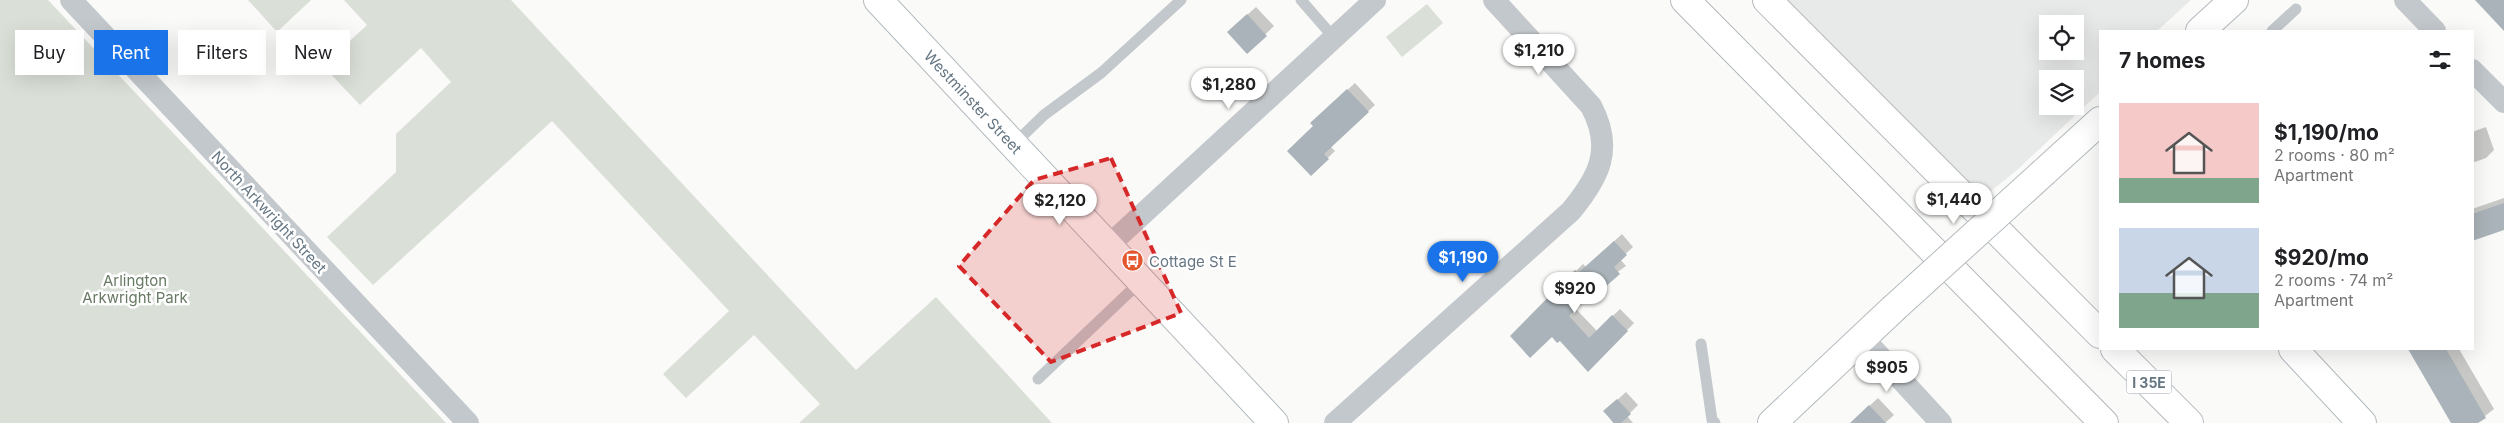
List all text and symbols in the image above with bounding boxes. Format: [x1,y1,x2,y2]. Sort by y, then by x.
map controls [2039,15,2084,115]
button: locate [2039,15,2084,60]
chip: Buy [15,30,84,75]
chip: Rent [94,30,168,75]
chip: Filters [178,30,266,75]
chip: New [276,30,350,75]
pin: $1,210 [1498,34,1580,76]
text: $1,210 [1514,40,1564,60]
street label: Westminster Street [920,46,1026,158]
icon: filters [2426,46,2454,74]
text: 7 homes [2119,48,2206,73]
pin: $1,280 [1188,68,1270,110]
button: layers [2039,70,2084,115]
text: $1,280 [1202,74,1256,94]
text: $1,190/mo [2274,120,2379,145]
icon: home [2159,123,2219,183]
text: 2 rooms · 80 m² [2274,145,2395,165]
street label: North Arkwright Street [208,147,331,277]
text: Apartment [2274,165,2354,185]
pin: $1,440 [1913,182,1995,225]
pin: $2,120 [1019,184,1101,226]
text: $1,440 [1926,189,1982,209]
text: $2,120 [1034,190,1086,210]
pin: $1,190 [1422,240,1504,283]
text: $920/mo [2274,245,2369,270]
text: $1,190 [1438,247,1488,267]
icon: home [2159,248,2219,308]
bus stop icon: Cottage St E [1121,249,1145,273]
place label: Cottage St E [1149,252,1237,271]
text: 2 rooms · 74 m² [2274,270,2393,290]
park label: Arlington Arkwright Park [82,271,189,307]
pin: $920 [1545,272,1605,314]
text: $920 [1554,278,1596,298]
text: Apartment [2274,290,2354,310]
pin: $905 [1857,350,1917,393]
text: $905 [1866,357,1908,377]
road number: I 35E [2126,371,2172,394]

